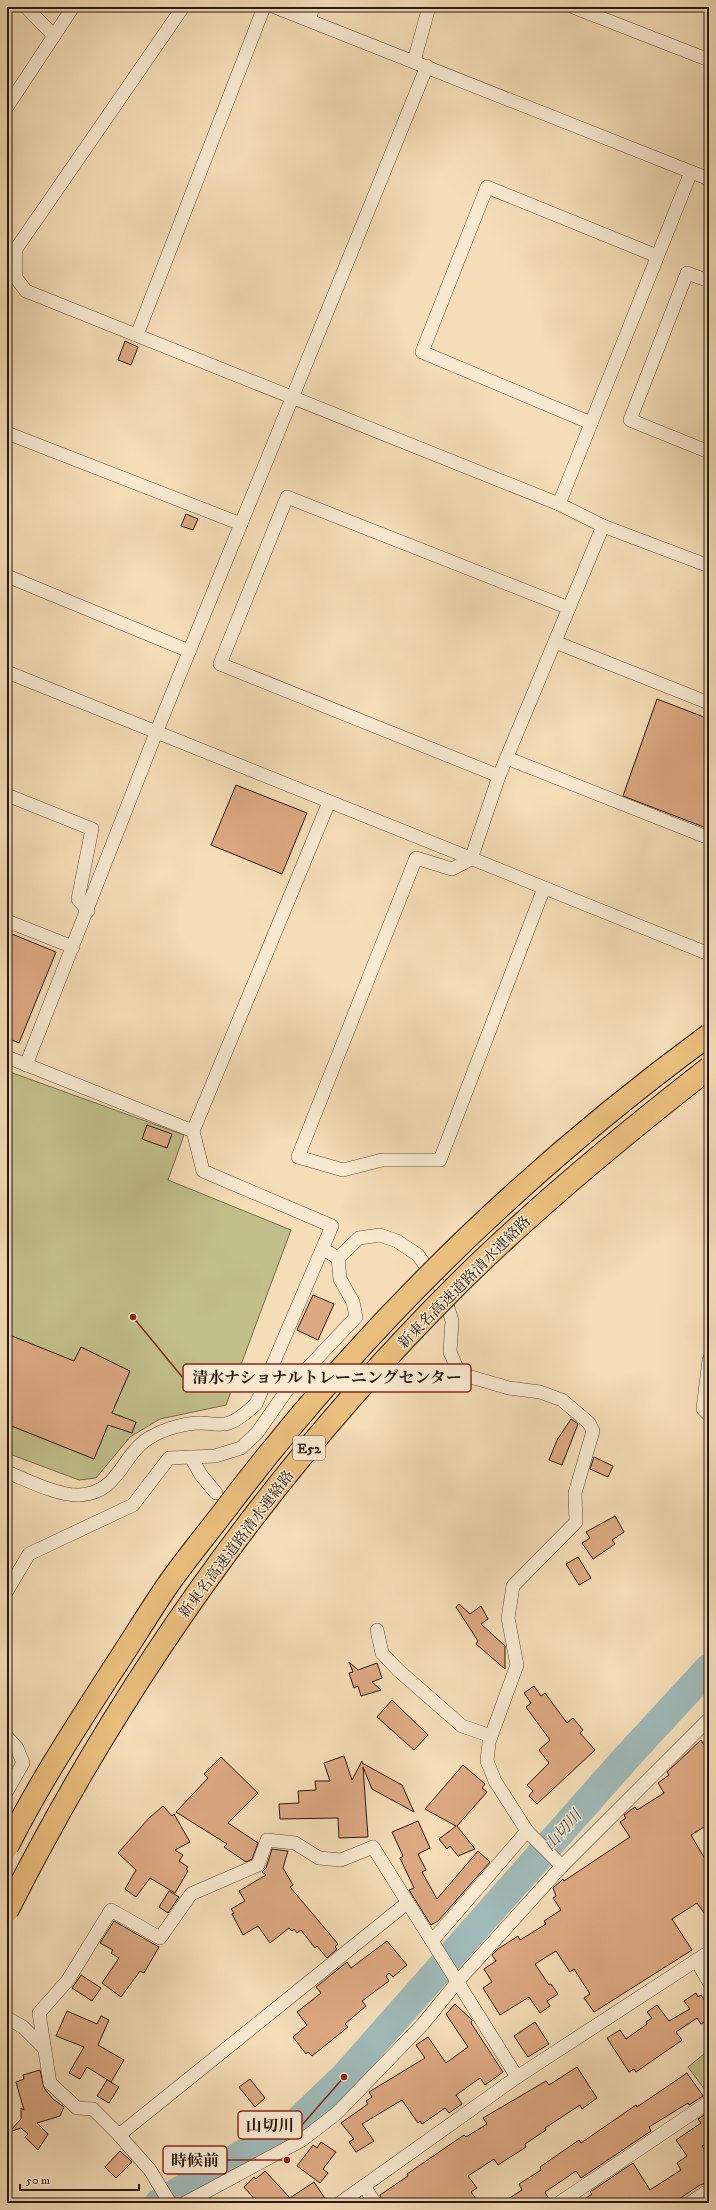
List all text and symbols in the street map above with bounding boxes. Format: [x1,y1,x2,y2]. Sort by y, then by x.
street label: 新東名高速道路清水連絡路 [394,1212,535,1353]
callout: 清水ナショナルトレーニングセンター [183,1364,471,1392]
text: 清水ナショナルトレーニングセンター [192,1368,462,1388]
road number: E52 [293,1436,325,1460]
street label: 新東名高速道路清水連絡路 [175,1467,298,1622]
water label: 山切川 [539,1804,587,1855]
callout: 山切川 [238,2111,302,2139]
text: 山切川 [246,2116,294,2136]
callout: 時候前 [163,2146,227,2174]
text: 時候前 [171,2151,219,2171]
scale bar [20,2166,139,2192]
text: 50 m [26,2173,50,2188]

